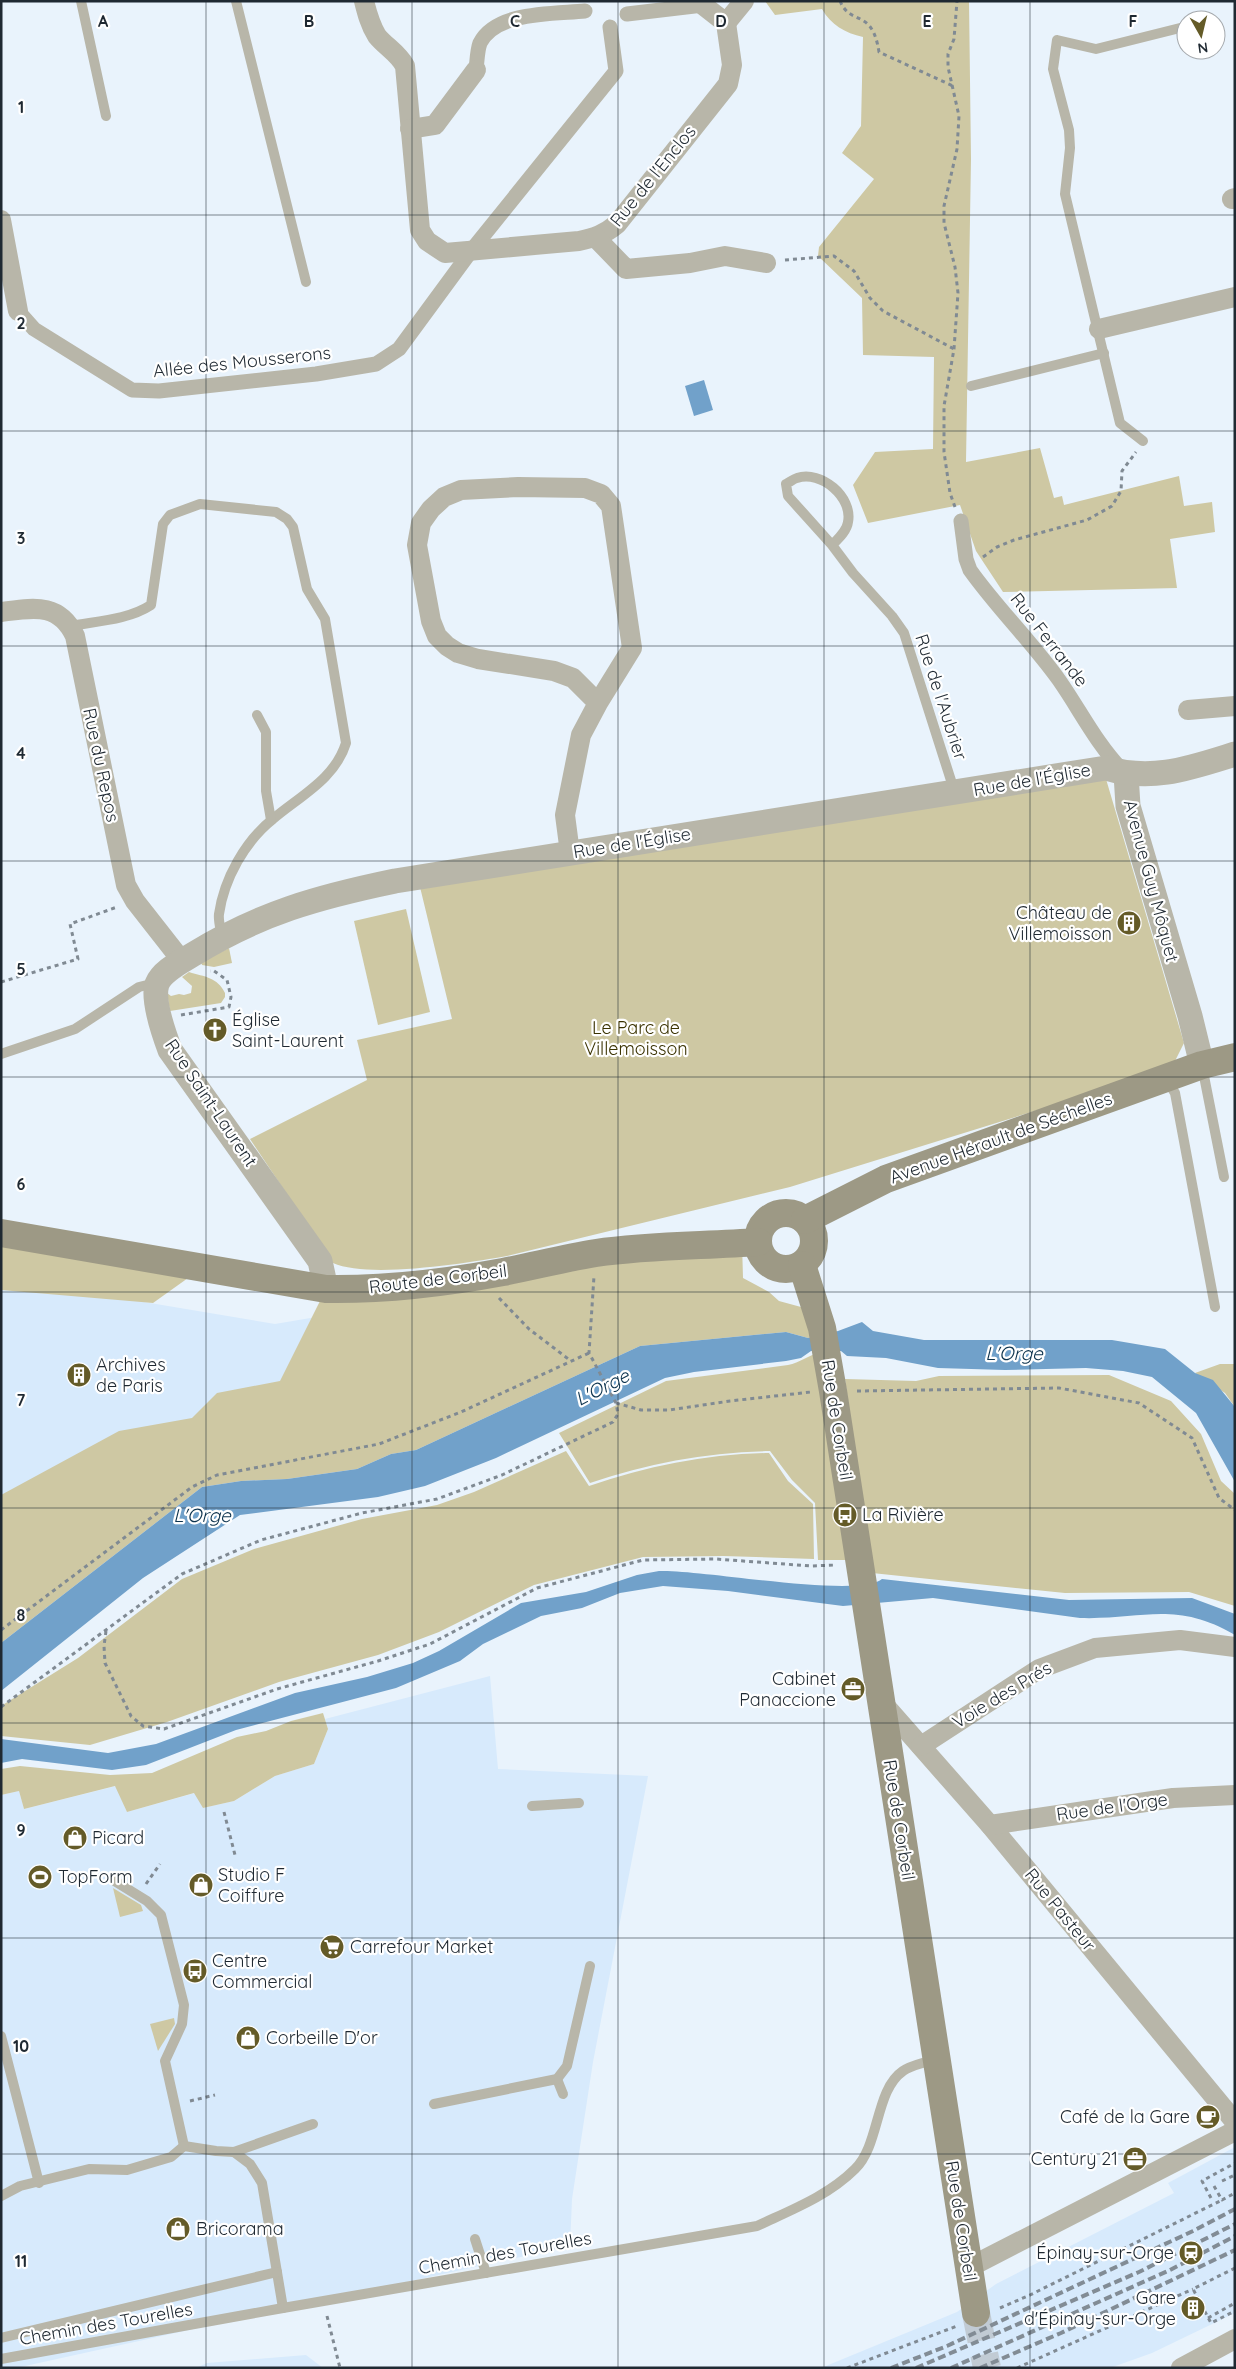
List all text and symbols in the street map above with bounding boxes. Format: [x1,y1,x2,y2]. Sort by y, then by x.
north arrow [1176,10,1226,60]
text: A [98,11,109,31]
text: B [304,11,314,31]
text: C [510,11,520,31]
text: D [715,11,727,31]
text: E [922,11,932,31]
text: F [1129,11,1138,31]
text: N [1196,38,1209,58]
text: 1 [18,97,24,117]
street label: Rue de l'Enclos [605,120,701,231]
text: 2 [16,313,26,333]
street label: Allée des Mousserons [152,341,332,382]
text: 3 [17,528,25,548]
street label: Rue Ferrande [1005,588,1093,691]
street label: Rue de l'Aubrier [910,631,973,763]
street label: Rue du Repos [78,706,125,824]
text: 4 [16,743,26,763]
street label: Rue de l'Église [971,758,1092,801]
street label: Avenue Guy Môquet [1119,797,1184,965]
street label: Rue de l'Église [571,822,692,863]
place label: Château de Villemoisson [1009,901,1112,945]
building icon: Château de Villemoisson [1116,910,1142,936]
text: 5 [16,959,26,979]
place label: Église Saint-Laurent [232,1008,344,1052]
park label: Le Parc de Villemoisson [584,1016,688,1060]
church icon: Église Saint-Laurent [202,1017,228,1043]
street label: Rue Saint-Laurent [160,1034,263,1171]
street label: Avenue Hérault de Séchelles [886,1087,1115,1189]
text: 6 [17,1174,26,1194]
street label: Route de Corbeil [368,1259,508,1298]
water label: L'Orge [985,1341,1044,1365]
place label: Archives de Paris [96,1353,166,1397]
street label: Rue de Corbeil [817,1358,858,1482]
building icon: Archives de Paris [66,1362,92,1388]
water label: L'Orge [571,1363,634,1411]
text: 7 [17,1390,26,1410]
bus stop icon: La Rivière [832,1502,858,1528]
water label: L'Orge [173,1503,232,1527]
place label: La Rivière [862,1503,944,1526]
text: 8 [17,1605,26,1625]
street label: Voie des Prés [948,1656,1056,1733]
place label: Cabinet Panaccione [739,1667,836,1711]
office icon: Cabinet Panaccione [840,1676,866,1702]
street label: Rue de Corbeil [879,1758,920,1882]
street label: Rue de l'Orge [1055,1787,1169,1826]
text: 9 [16,1820,26,1840]
shop icon: Picard [62,1825,88,1851]
place label: Picard [92,1826,144,1849]
place label: Studio F Coiffure [218,1863,285,1907]
street label: Rue Pasteur [1020,1863,1101,1956]
sports icon: TopForm [27,1864,53,1890]
place label: TopForm [58,1865,133,1888]
shop icon: Studio F Coiffure [188,1872,214,1898]
supermarket icon: Carrefour Market [319,1934,345,1960]
place label: Carrefour Market [350,1935,493,1958]
place label: Centre Commercial [212,1949,312,1993]
bus stop icon: Centre Commercial [182,1958,208,1984]
shop icon: Corbeille D'or [235,2025,261,2051]
place label: Corbeille D'or [266,2026,378,2049]
text: 10 [13,2036,29,2056]
cafe icon: Café de la Gare [1195,2104,1221,2130]
place label: Café de la Gare [1060,2105,1190,2128]
office icon: Century 21 [1122,2146,1148,2172]
place label: Century 21 [1031,2147,1118,2170]
street label: Rue de Corbeil [941,2159,982,2283]
shop icon: Bricorama [165,2216,191,2242]
place label: Bricorama [196,2217,284,2240]
street label: Chemin des Tourelles [417,2226,593,2279]
station icon: Épinay-sur-Orge [1178,2240,1204,2266]
place label: Épinay-sur-Orge [1036,2241,1174,2264]
text: 11 [15,2251,27,2271]
place label: Gare d'Épinay-sur-Orge [1024,2286,1176,2330]
building icon: Gare d'Épinay-sur-Orge [1180,2295,1206,2321]
street label: Chemin des Tourelles [18,2297,194,2350]

